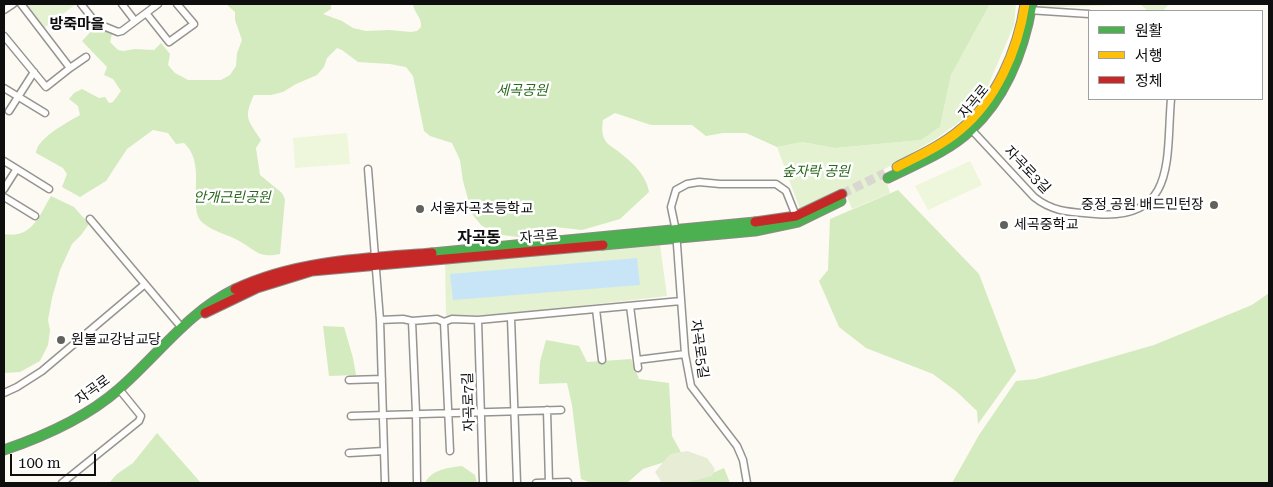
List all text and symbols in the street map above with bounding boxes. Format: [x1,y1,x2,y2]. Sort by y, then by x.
legend [1088,10,1263,100]
district label: 방죽마을 [49,16,105,34]
text: 원활 [1135,22,1163,40]
text: 서행 [1135,47,1163,65]
text: 정체 [1135,72,1163,90]
street label: 자곡로 [955,82,993,122]
park label: 세곡공원 [496,83,548,99]
street label: 자곡로3길 [1000,143,1054,197]
park label: 숲자락 공원 [782,164,850,180]
park label: 안개근린공원 [193,190,271,206]
place label: 중정 공원 배드민턴장 [1081,197,1204,213]
marker: 중정 공원 배드민턴장 [1208,199,1220,211]
place label: 서울자곡초등학교 [430,201,533,217]
marker: 서울자곡초등학교 [414,203,426,215]
place label: 세곡중학교 [1014,217,1078,233]
marker: 세곡중학교 [998,219,1010,231]
street label: 자곡로 [519,227,559,247]
district label: 자곡동 [457,228,501,248]
street label: 자곡로5길 [687,318,711,380]
place label: 원불교강남교당 [71,332,161,348]
marker: 원불교강남교당 [55,334,67,346]
street label: 자곡로 [72,372,114,408]
street label: 자곡로7길 [460,372,478,432]
scale bar [12,444,99,476]
text: 100 m [18,454,61,472]

